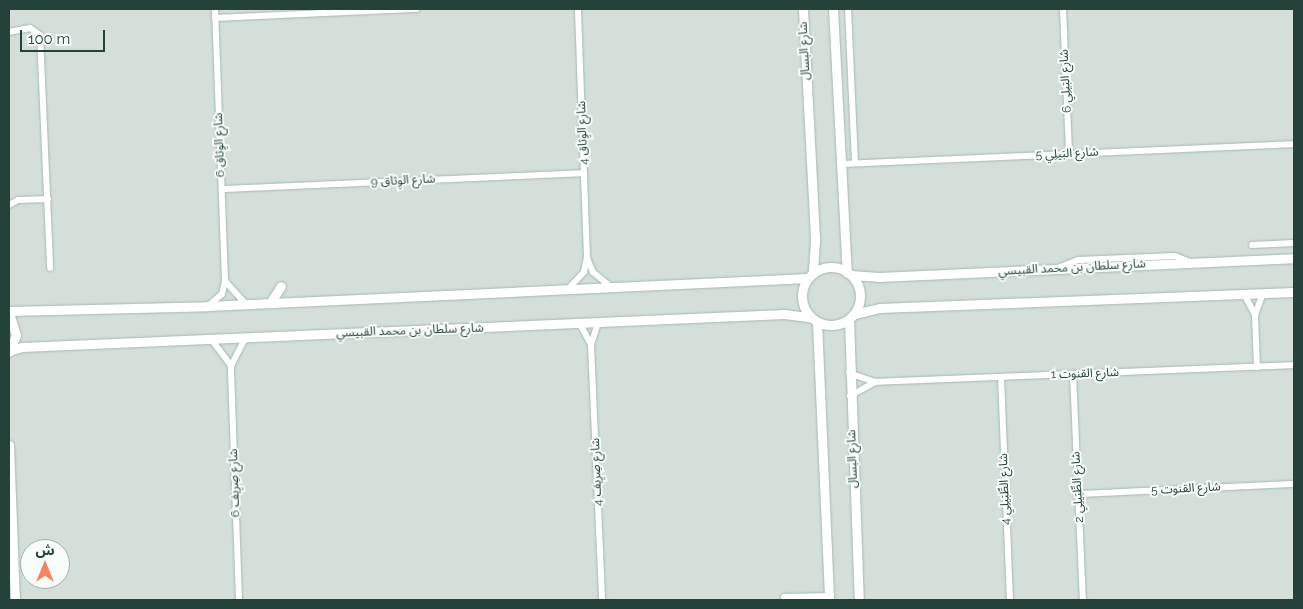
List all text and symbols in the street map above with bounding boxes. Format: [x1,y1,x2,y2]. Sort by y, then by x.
scale bar [22,20,108,52]
street label: شارع البسال [796,21,814,81]
text: 100 m [28,30,70,48]
street label: شارع البَيلِي 6 [1057,49,1075,113]
street label: شارع الوِثاق 4 [575,101,591,165]
street label: شارع الوِثاق 6 [212,112,228,178]
street label: شارع البَيلِي 5 [1035,145,1099,163]
street label: شارع الوِثاق 9 [370,172,436,190]
street label: شارع سلطان بن محمد القبيسي [998,257,1146,279]
street label: شارع سلطان بن محمد القبيسي [336,321,484,341]
street label: شارع القنوت 1 [1051,366,1119,382]
street label: شارع البسال [845,429,861,489]
street label: شارع صِرِيف 4 [589,438,605,506]
street label: شارع صِرِيف 6 [227,448,243,518]
street label: شارع الطِّبَيلِي 2 [1069,451,1087,523]
street label: شارع الطِّبَيلِي 4 [997,453,1013,525]
street label: شارع القنوت 5 [1151,480,1221,498]
north arrow [20,539,70,589]
text: ش [35,542,55,558]

